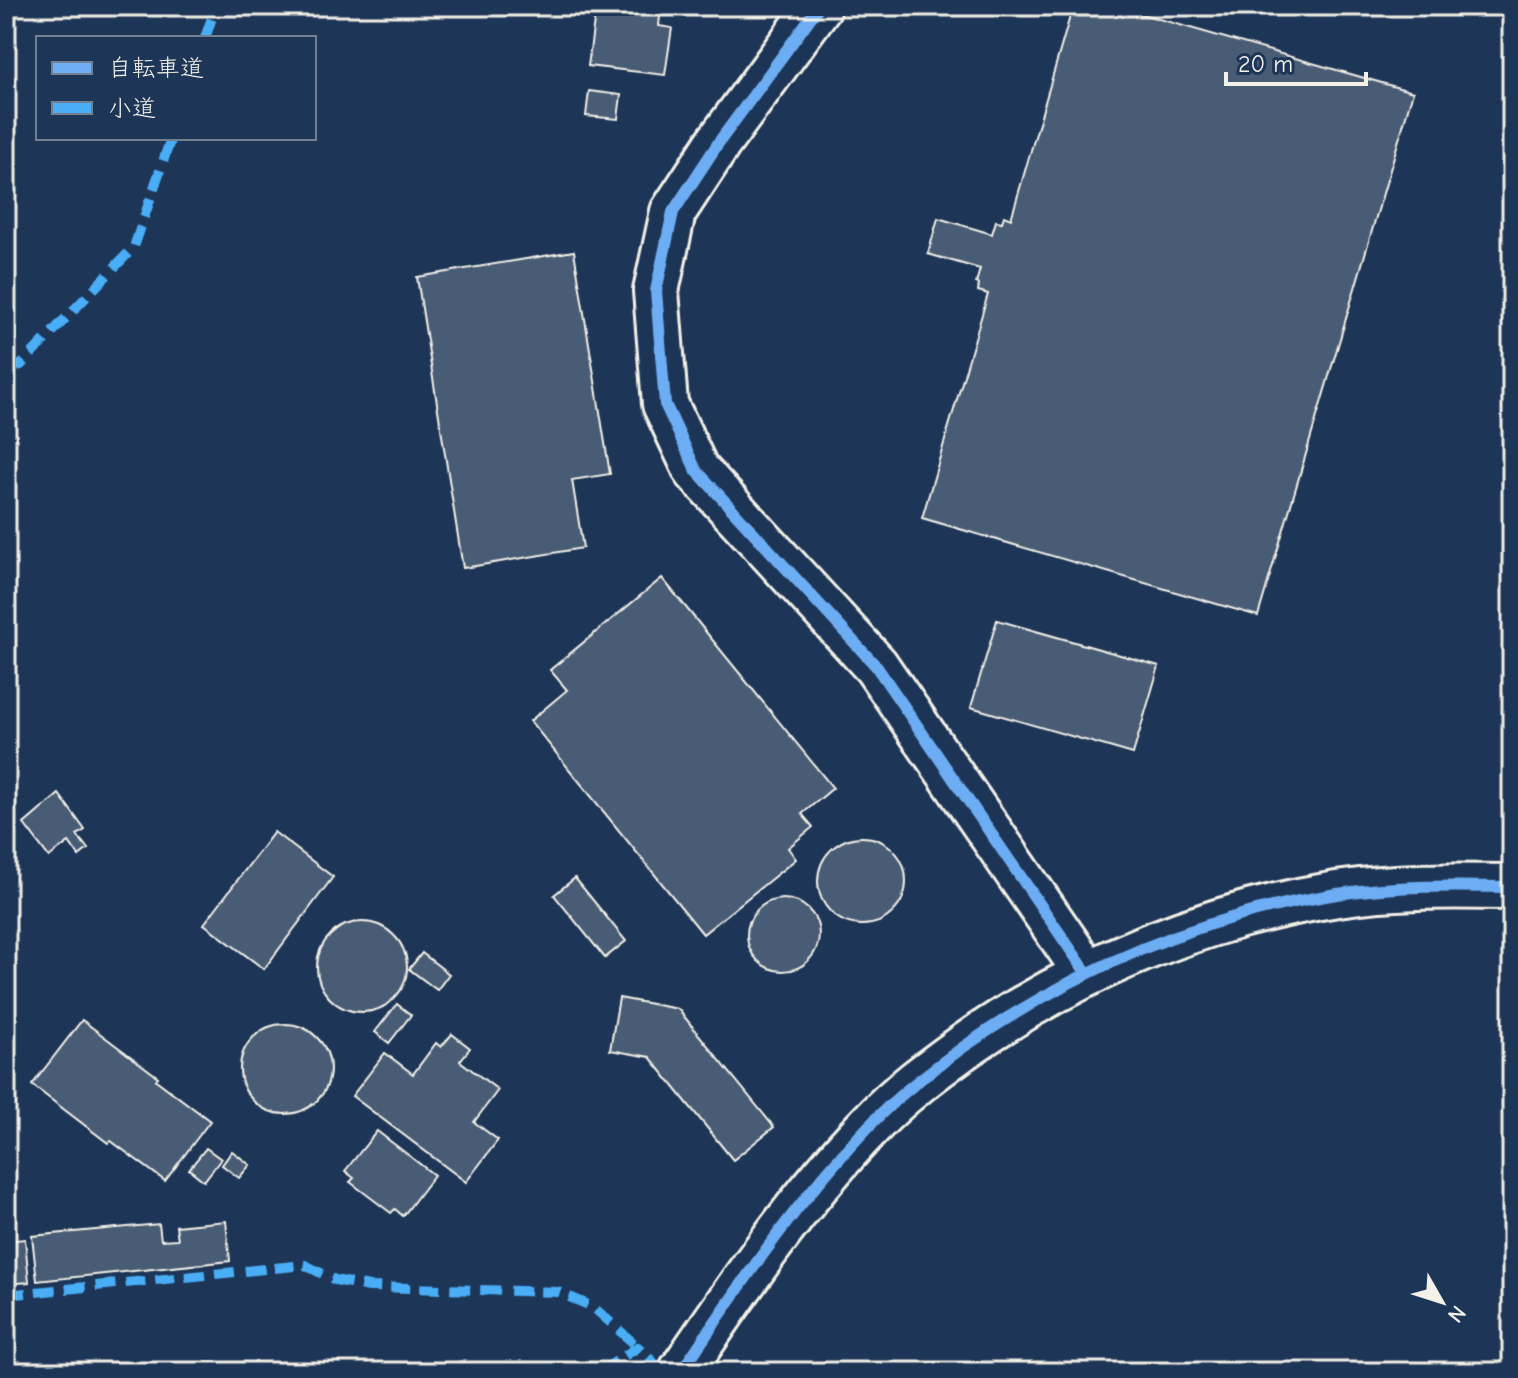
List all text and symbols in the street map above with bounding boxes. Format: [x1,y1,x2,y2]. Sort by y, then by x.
legend [36,36,316,140]
scale bar [1226,36,1366,86]
text: 20 m [1238,50,1293,78]
text: 自転車道 [108,54,204,82]
text: 小道 [108,94,156,122]
north arrow [1402,1262,1482,1342]
text: N [1442,1300,1471,1328]

